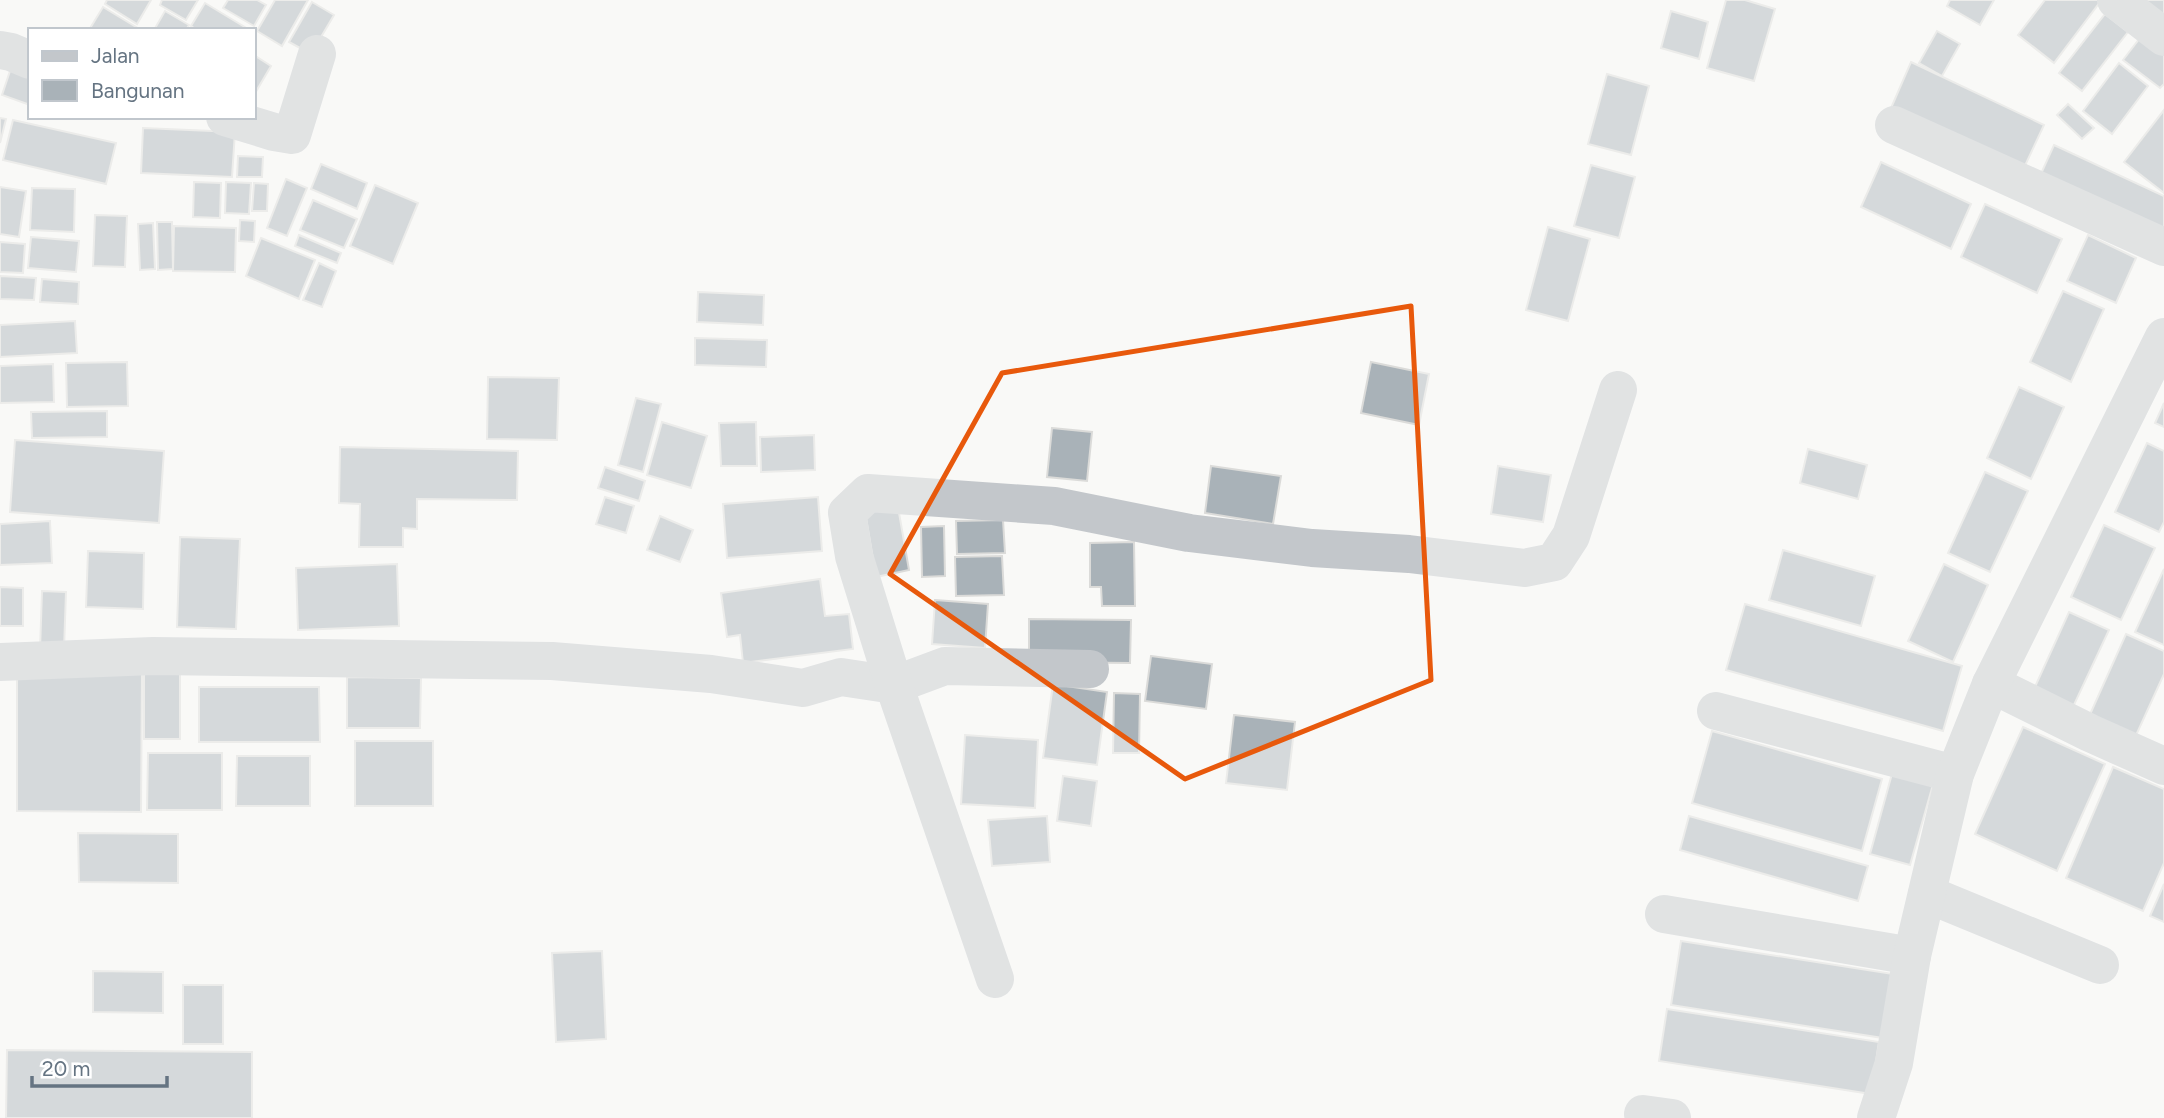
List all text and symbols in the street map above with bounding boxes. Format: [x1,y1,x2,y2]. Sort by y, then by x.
legend [28,28,256,119]
text: Jalan [91,43,140,68]
text: Bangunan [91,78,184,103]
scale bar [32,1044,166,1088]
text: 20 m [42,1056,90,1081]

